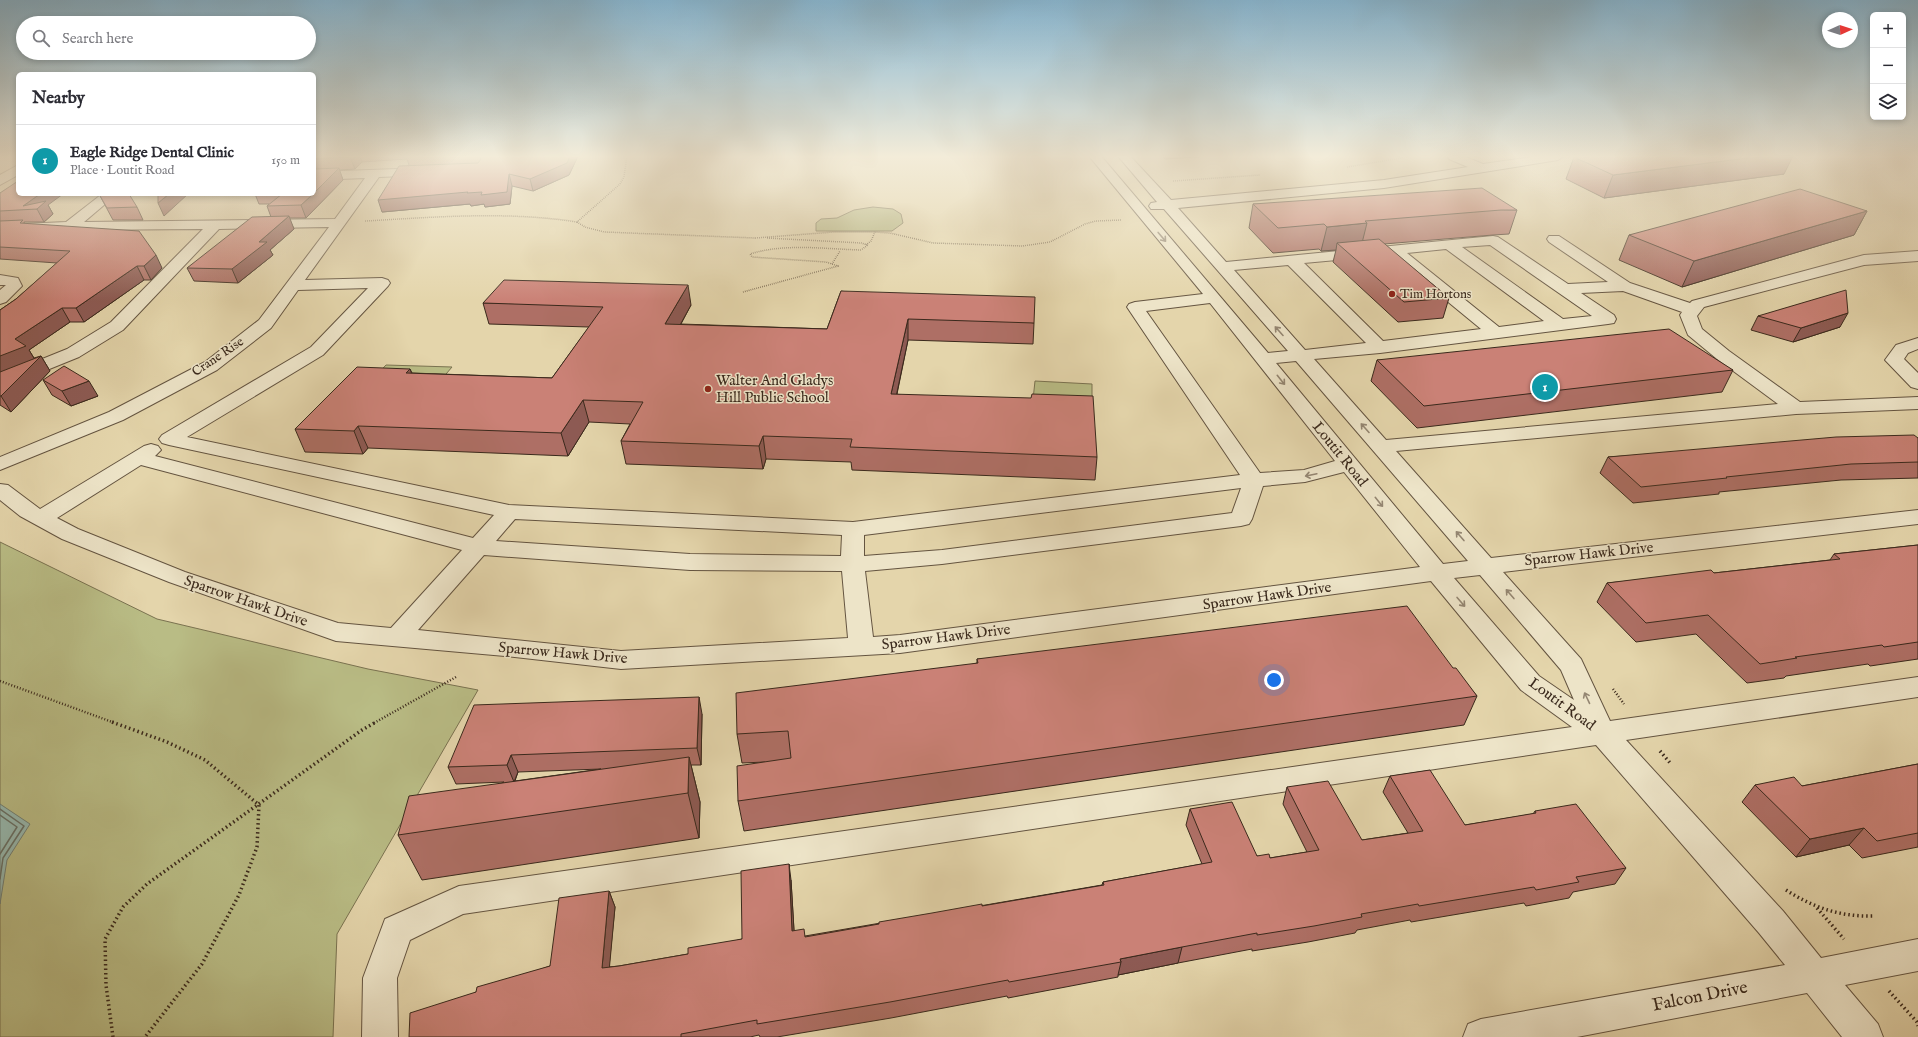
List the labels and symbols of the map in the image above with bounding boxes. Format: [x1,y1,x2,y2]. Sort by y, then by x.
north arrow [1822,12,1858,48]
one-way arrow [1158,231,1167,242]
place label: Tim Hortons [1400,286,1472,303]
marker: Tim Hortons [1387,289,1397,299]
one-way arrow [1274,326,1283,336]
street label: Crane Rise [189,333,247,381]
place label: Walter And Gladys Hill Public School [716,371,833,407]
pin: 1 [1532,372,1558,402]
one-way arrow [1276,375,1285,386]
marker: Walter And Gladys Hill Public School [703,384,713,394]
street label: Loutit Road [1308,418,1373,491]
one-way arrow [1360,423,1370,433]
one-way arrow [1305,471,1318,479]
one-way arrow [1375,496,1383,507]
one-way arrow [1455,531,1464,542]
street label: Sparrow Hawk Drive [1524,538,1654,570]
street label: Sparrow Hawk Drive [182,571,310,631]
street label: Sparrow Hawk Drive [1202,578,1333,614]
one-way arrow [1506,590,1515,600]
one-way arrow [1456,597,1465,608]
street label: Sparrow Hawk Drive [881,620,1012,654]
street label: Sparrow Hawk Drive [498,638,628,668]
your location [1264,670,1284,690]
street label: Loutit Road [1525,673,1600,735]
one-way arrow [1582,693,1590,705]
street label: Falcon Drive [1650,976,1750,1018]

